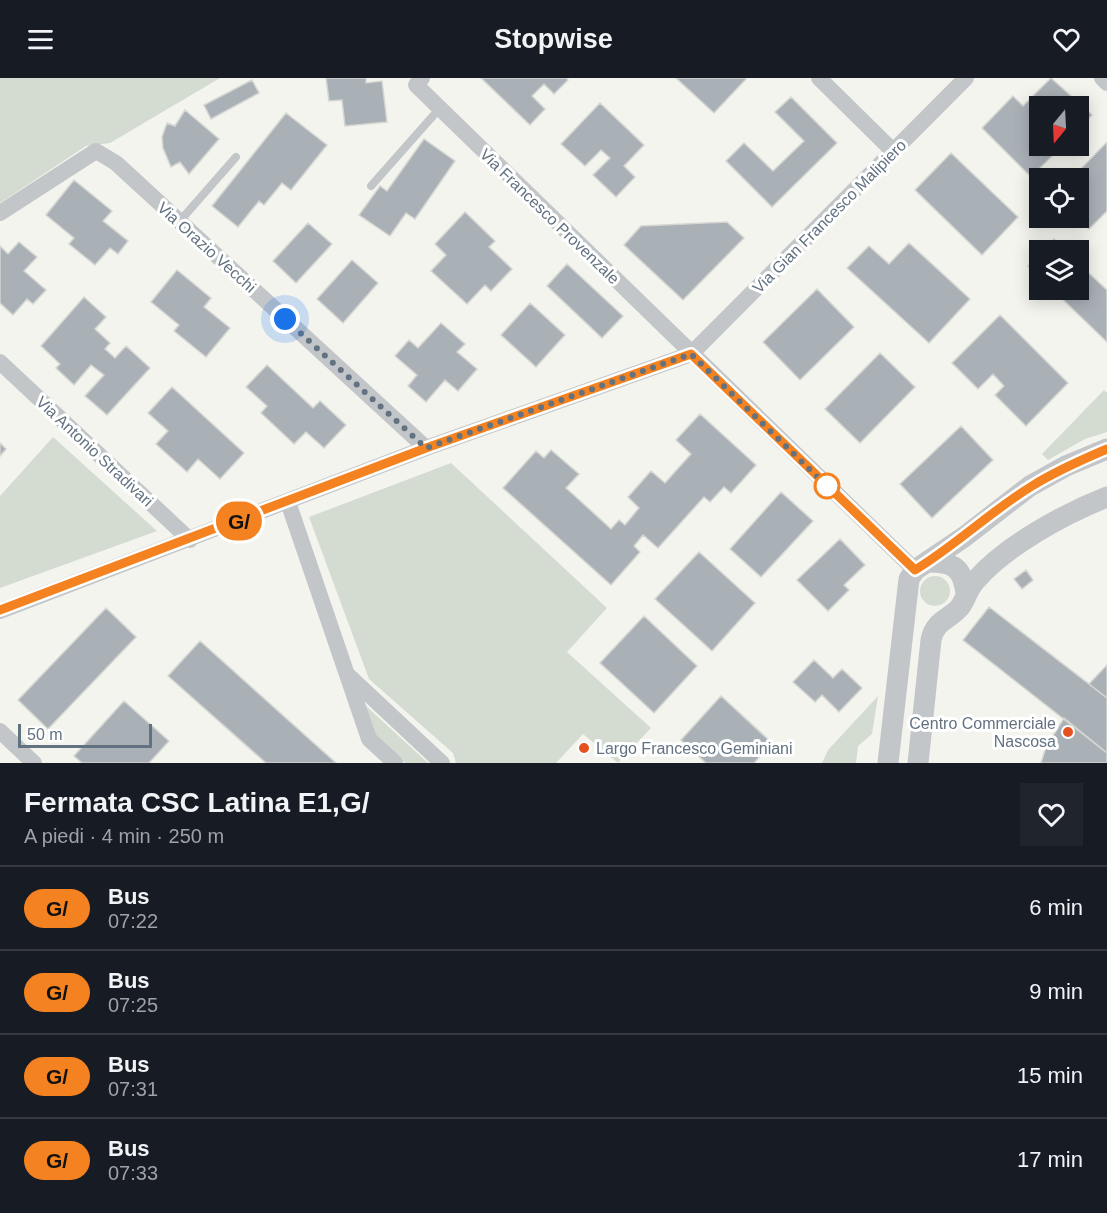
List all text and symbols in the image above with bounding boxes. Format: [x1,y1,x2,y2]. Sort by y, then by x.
icon: menu [24,23,57,56]
icon: heart [1050,23,1083,56]
text: Stopwise [494,24,613,54]
north arrow [1029,96,1089,156]
map controls [1029,96,1089,300]
street label: Via Gian Francesco Malipiero [749,136,910,296]
street label: Via Francesco Provenzale [477,145,623,287]
button: locate [1029,168,1089,228]
street label: Via Orazio Vecchi [154,199,259,296]
button: layers [1029,240,1089,300]
your location [270,304,300,334]
street label: Via Antonio Stradivari [33,393,156,510]
unlabelled marker [814,473,840,499]
line badge: G/ [212,502,266,540]
text: G/ [228,510,250,533]
place label: Centro Commerciale Nascosa [909,715,1056,750]
scale bar [18,721,152,748]
marker: Centro Commerciale Nascosa [1061,725,1075,739]
text: 50 m [27,726,63,743]
place label: Largo Francesco Geminiani [596,740,793,757]
marker: Largo Francesco Geminiani [577,741,591,755]
button: heart [1020,783,1083,846]
text: Fermata CSC Latina E1,G/ [24,787,369,818]
text: A piedi · 4 min · 250 m [24,825,224,847]
text: Bus [108,884,150,909]
text: 6 min [1029,895,1083,920]
text: G/ [46,897,68,920]
text: 07:22 [108,910,158,932]
text: Bus [108,968,150,993]
text: 9 min [1029,979,1083,1004]
text: G/ [46,981,68,1004]
text: 07:25 [108,994,158,1016]
text: Bus [108,1052,150,1077]
text: 15 min [1017,1063,1083,1088]
text: G/ [46,1065,68,1088]
text: 07:31 [108,1078,158,1100]
text: Bus [108,1136,150,1161]
text: 17 min [1017,1147,1083,1172]
text: G/ [46,1149,68,1172]
text: 07:33 [108,1162,158,1184]

